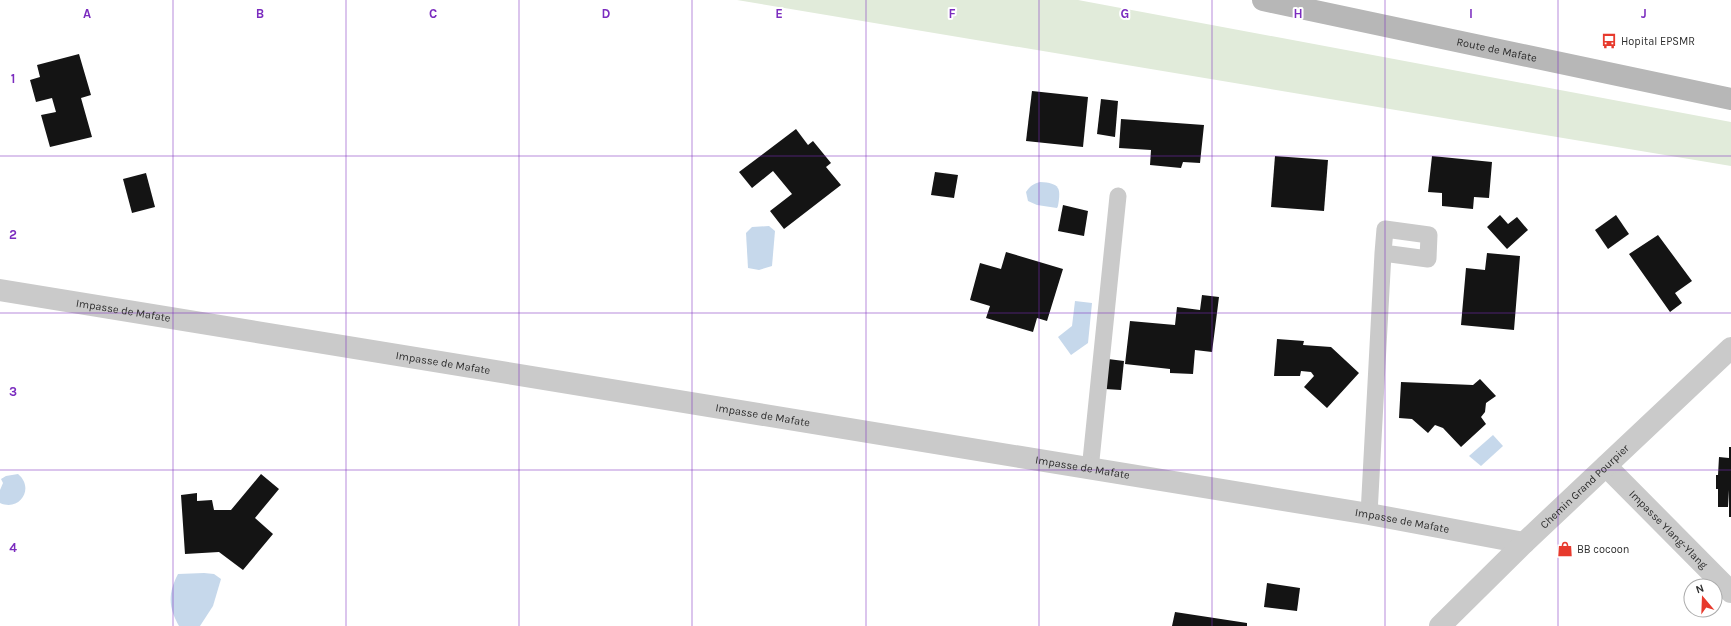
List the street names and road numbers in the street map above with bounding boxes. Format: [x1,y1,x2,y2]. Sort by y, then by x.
street label: Route de Mafate [1456,35,1538,64]
street label: Impasse de Mafate [75,296,172,324]
street label: Impasse de Mafate [395,348,492,377]
street label: Impasse de Mafate [715,401,811,429]
street label: Chemin Grand Pourpier [1537,441,1631,531]
street label: Impasse de Mafate [1034,453,1131,481]
street label: Impasse Ylang-Ylang [1627,487,1711,572]
street label: Impasse de Mafate [1354,505,1451,535]

